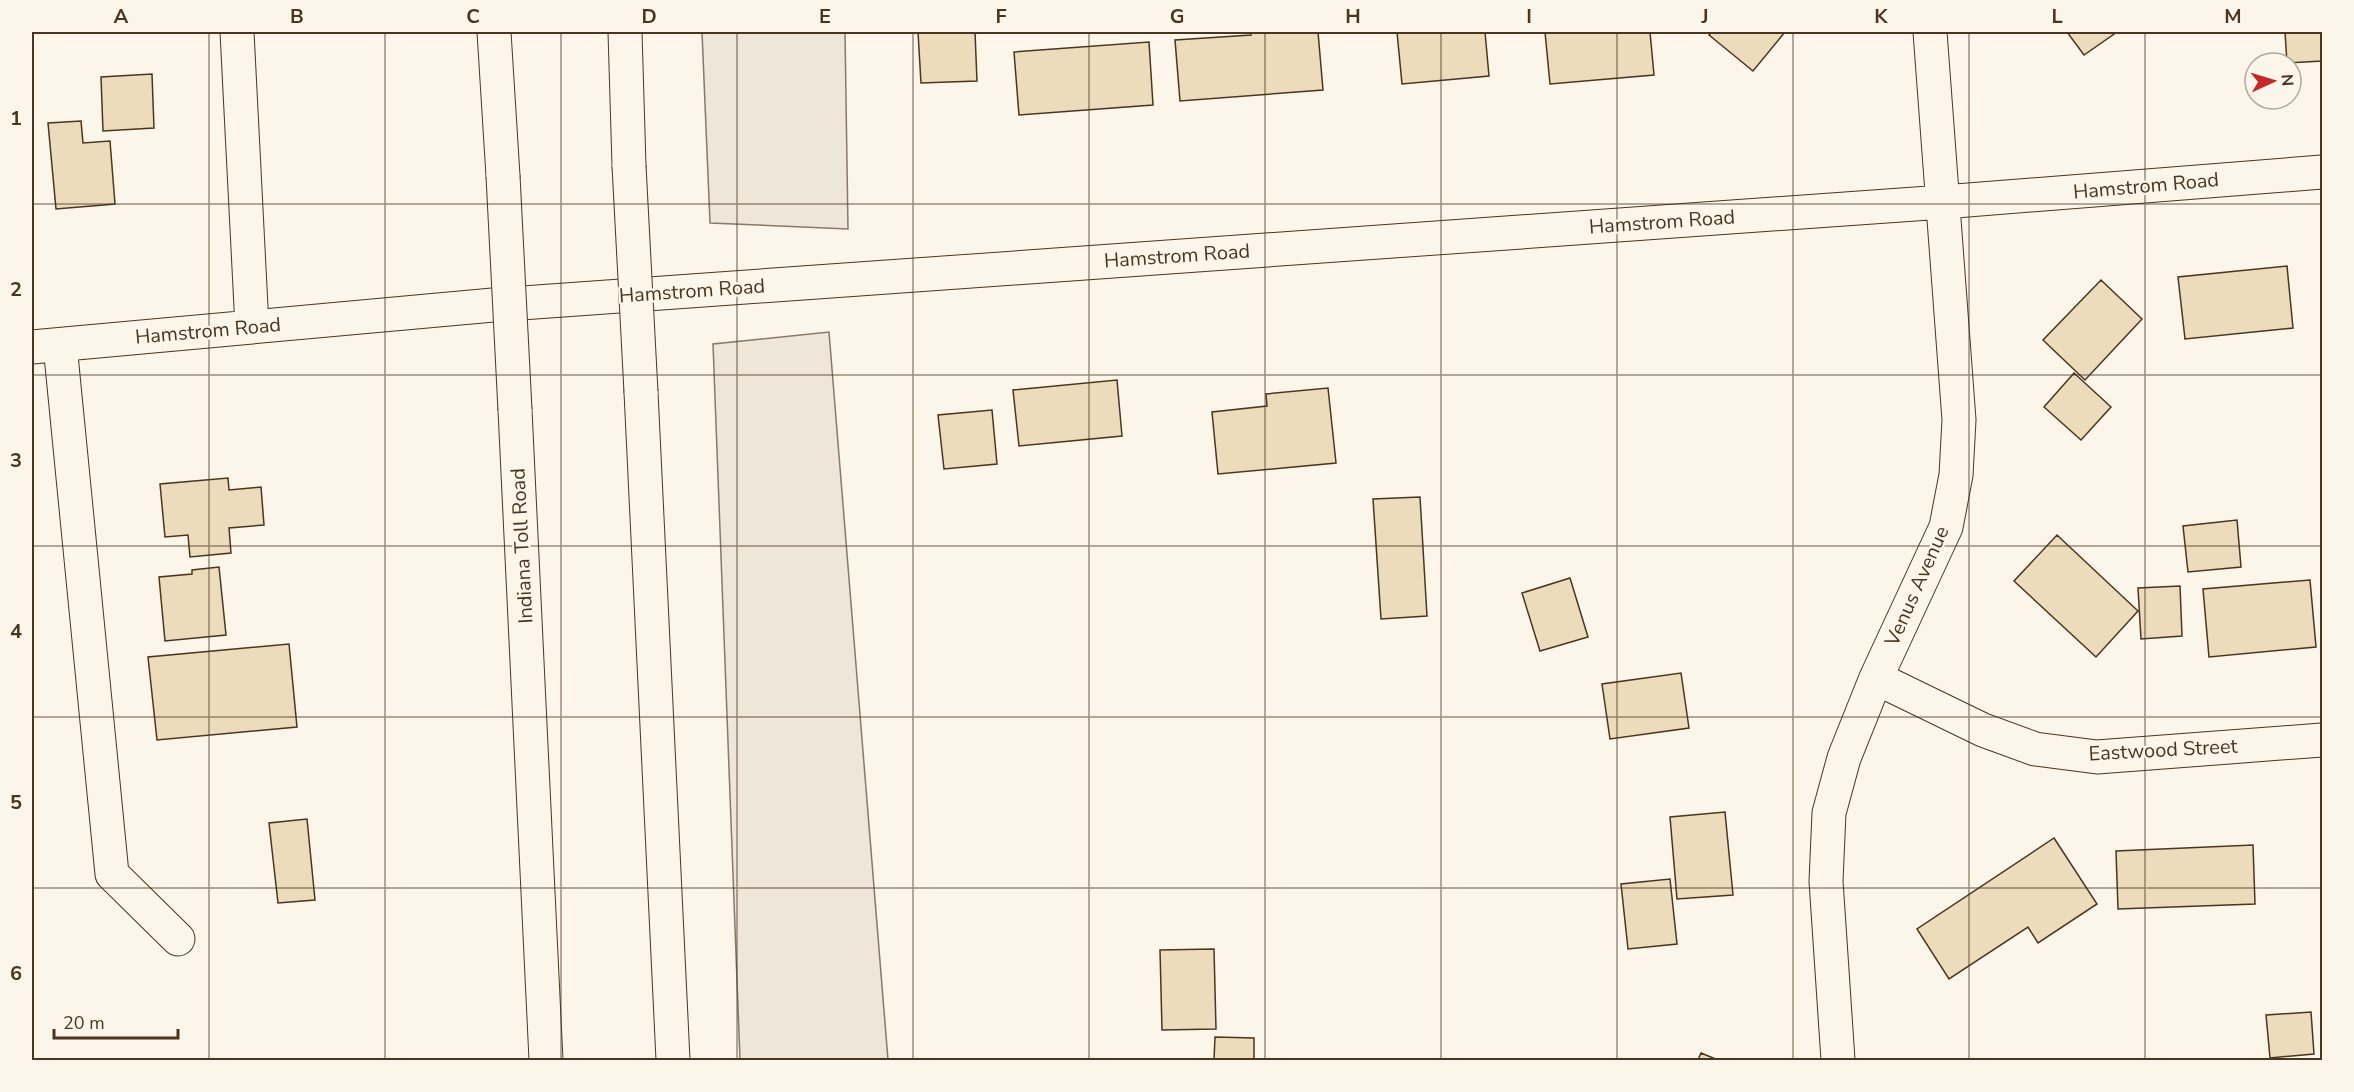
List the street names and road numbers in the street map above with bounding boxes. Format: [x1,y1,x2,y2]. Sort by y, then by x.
street label: Hamstrom Road [2072,166,2220,206]
street label: Hamstrom Road [1588,203,1736,241]
street label: Hamstrom Road [1103,237,1251,275]
street label: Hamstrom Road [618,272,766,310]
street label: Hamstrom Road [134,311,282,351]
street label: Indiana Toll Road [504,468,540,624]
street label: Venus Avenue [1878,522,1955,651]
street label: Eastwood Street [2088,733,2239,767]

